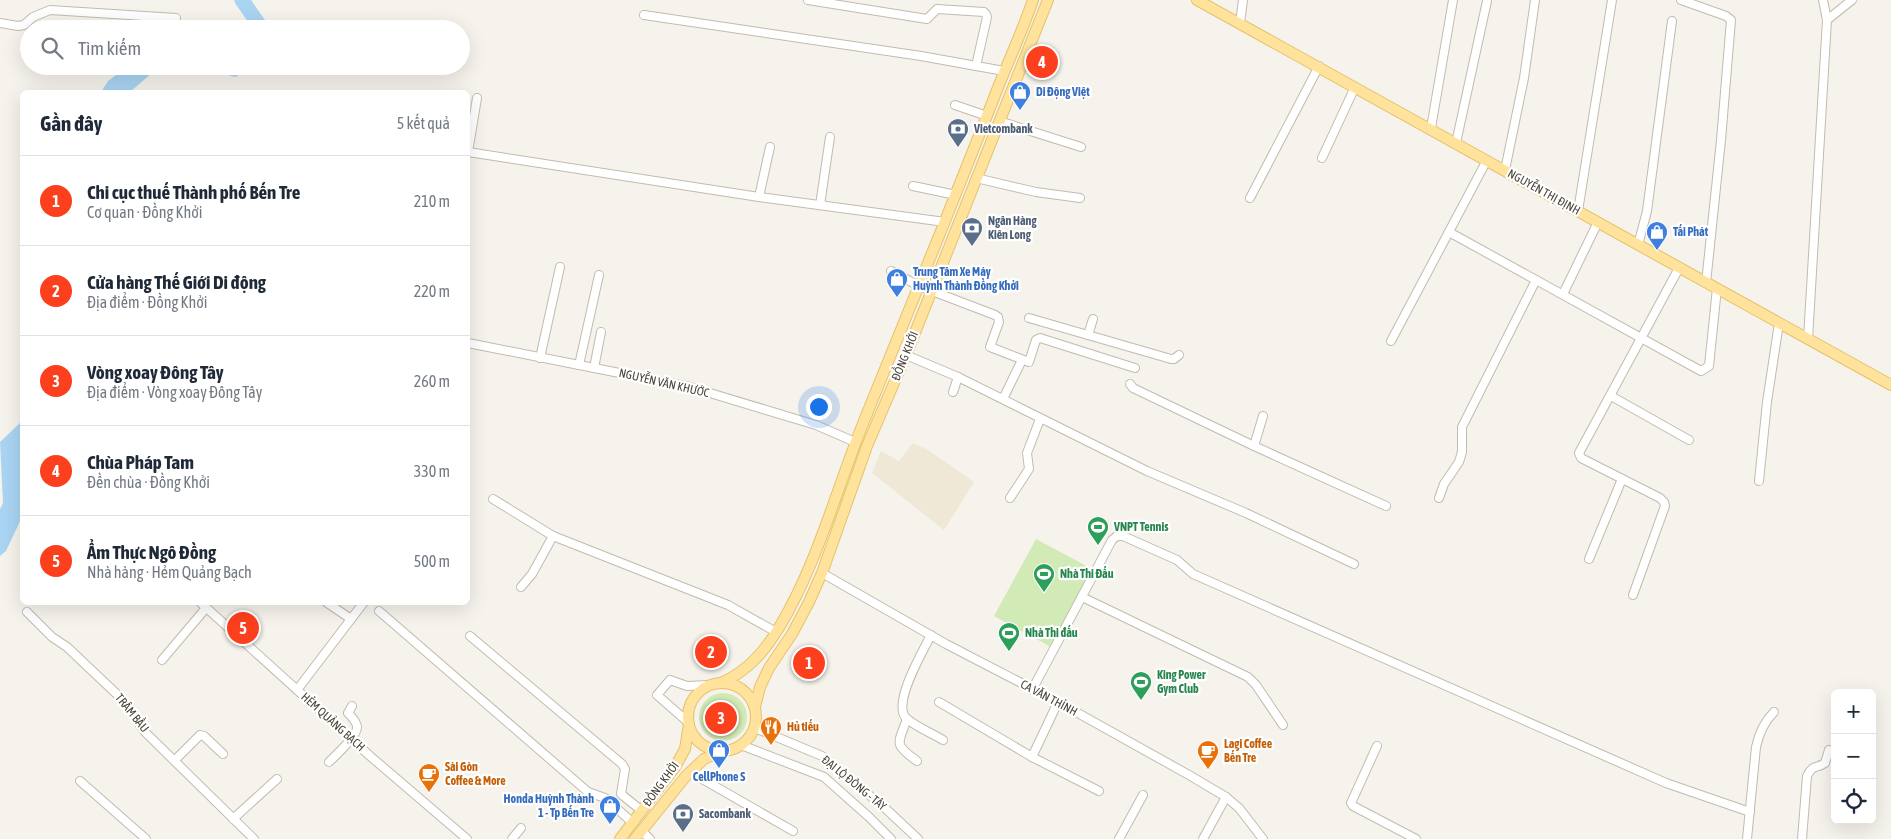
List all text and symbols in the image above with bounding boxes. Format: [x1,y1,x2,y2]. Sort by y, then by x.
search box [20,20,470,75]
icon: search [38,34,66,62]
text: Tìm kiếm [78,37,141,59]
pin: 4 [1026,43,1058,81]
shop icon: Di Động Việt [1008,80,1032,111]
place label: Di Động Việt [1036,85,1090,99]
text: Gần đây [40,111,102,135]
text: 5 kết quả [397,114,450,132]
bank icon: Vietcombank [946,117,970,148]
place label: Vietcombank [973,122,1033,136]
street label: NGUYỄN THỊ ĐỊNH [1505,166,1583,218]
text: Chi cục thuế Thành phố Bến Tre [87,181,300,203]
text: 1 [52,192,60,210]
text: 210 m [414,192,450,210]
text: Cơ quan · Đồng Khởi [87,203,202,221]
place label: Ngân Hàng Kiên Long [988,214,1037,242]
bank icon: Ngân Hàng Kiên Long [960,216,984,247]
shop icon: Tấi Phát [1645,220,1669,251]
place label: Tấi Phát [1673,224,1709,239]
place label: Trung Tâm Xe Máy Huỳnh Thành Đồng Khởi [913,265,1019,293]
shop icon: Trung Tâm Xe Máy Huỳnh Thành Đồng Khởi [885,267,909,298]
text: Cửa hàng Thế Giới Di động [87,271,266,293]
text: 2 [52,282,60,300]
text: 220 m [414,282,450,300]
text: Địa điểm · Đồng Khởi [87,293,207,311]
street label: ĐỒNG KHỞI [889,329,921,383]
text: Vòng xoay Đông Tây [87,361,224,383]
street label: NGUYỄN VĂN KHƯỚC [617,366,711,400]
text: 3 [52,372,60,390]
text: 260 m [414,372,450,390]
text: Địa điểm · Vòng xoay Đông Tây [87,383,262,401]
your location [806,394,832,420]
text: Chùa Pháp Tam [87,451,194,473]
text: 4 [52,462,60,480]
text: 330 m [414,462,450,480]
text: Đền chùa · Đồng Khởi [87,473,210,491]
sports icon: VNPT Tennis [1086,515,1110,546]
place label: VNPT Tennis [1113,520,1169,534]
text: Ẩm Thực Ngô Đồng [87,541,216,563]
text: 5 [52,552,60,570]
text: 500 m [414,552,450,570]
sports icon: Nhà Thi Đấu [1032,562,1056,593]
text: Nhà hàng · Hẻm Quảng Bạch [87,563,252,581]
place label: Nhà Thi Đấu [1060,566,1114,581]
pin: 5 [227,609,259,647]
sports icon: Nhà Thi đấu [997,621,1021,652]
place label: Nhà Thi đấu [1025,625,1078,640]
pin: 2 [695,633,727,671]
pin: 1 [793,644,825,682]
place label: King Power Gym Club [1157,668,1206,696]
sports icon: King Power Gym Club [1129,670,1153,701]
street label: CA VĂN THỈNH [1018,677,1080,719]
map controls [1831,689,1876,824]
button: + [1831,689,1876,734]
street label: HẺM QUẢNG BẠCH [298,690,368,754]
street label: TRÂM BẦU [112,691,152,735]
pin: 3 [705,699,737,737]
restaurant icon: Hủ tiếu [759,715,783,746]
place label: Hủ tiếu [787,719,819,734]
button: − [1831,734,1876,779]
place label: Lagi Coffee Bến Tre [1224,737,1273,765]
shop icon: CellPhone S [707,738,731,769]
cafe icon: Lagi Coffee Bến Tre [1196,739,1220,770]
street label: ĐẠI LỘ ĐÔNG - TÂY [819,753,890,814]
street label: ĐỒNG KHỞI [640,759,682,809]
place label: Sài Gòn Coffee & More [445,760,506,788]
cafe icon: Sài Gòn Coffee & More [417,762,441,793]
place label: CellPhone S [693,770,745,784]
button: locate [1831,779,1876,824]
place label: Honda Huỳnh Thành 1 - Tp Bến Tre [504,792,595,820]
shop icon: Honda Huỳnh Thành 1 - Tp Bến Tre [598,794,622,825]
bank icon: Sacombank [671,802,695,833]
place label: Sacombank [699,807,751,821]

